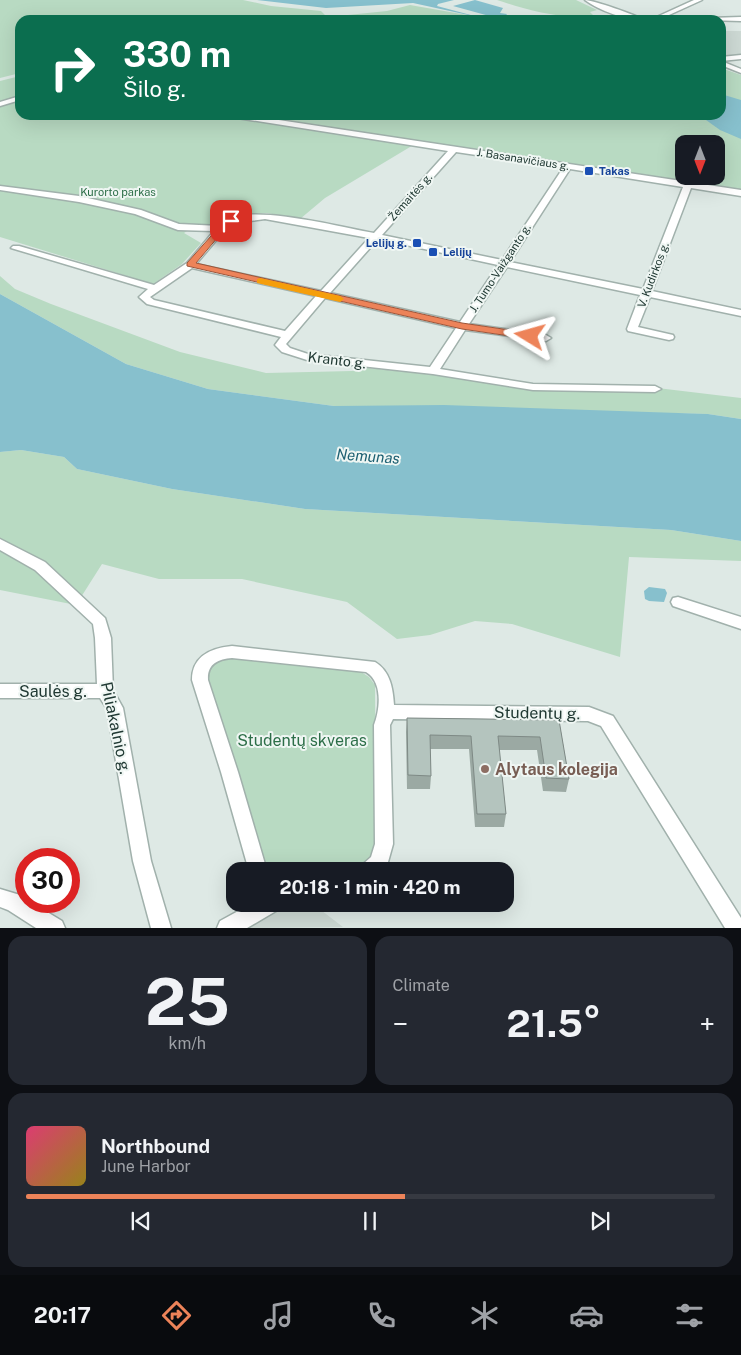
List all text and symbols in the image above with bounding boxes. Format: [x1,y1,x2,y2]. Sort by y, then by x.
text: 330 m [123,34,231,75]
icon: right [40,35,105,100]
text: Šilo g. [123,76,186,102]
north arrow [675,135,725,185]
map controls [675,135,725,185]
street label: J. Basanavičiaus g. [476,146,570,172]
marker: Takas [583,165,595,177]
place label: Takas [599,165,630,177]
street label: Žemaitės g. [386,171,434,223]
park label: Kurorto parkas [80,186,156,198]
pin [210,200,252,242]
icon: arrive [217,207,245,235]
street label: J. Tumo-Vaižganto g. [467,222,533,314]
place label: Lelijų g. [366,237,407,249]
marker: Lelijų g. [411,237,423,249]
street label: V. Kudirkos g. [635,241,671,309]
marker: Lelijų [427,246,439,258]
place label: Lelijų [443,246,472,258]
position arrow [503,309,555,361]
street label: Kranto g. [307,348,367,372]
water label: Nemunas [336,445,400,467]
street label: Piliakalnio g. [97,680,135,776]
street label: Saulės g. [19,682,87,701]
street label: Studentų g. [494,703,580,723]
park label: Studentų skveras [237,731,367,750]
place label: Alytaus kolegija [495,760,618,779]
marker: Alytaus kolegija [479,763,491,775]
speed limit sign: 30 [15,848,80,913]
text: 20:18 · 1 min · 420 m [279,876,461,898]
text: 25 [145,963,230,1040]
text: Climate [393,976,450,995]
text: 21.5° [507,1001,601,1046]
text: − [393,1007,408,1040]
text: + [699,1007,715,1040]
text: km/h [168,1034,206,1053]
text: Northbound [101,1135,210,1157]
text: June Harbor [101,1157,191,1176]
icon: previous [127,1207,155,1235]
icon: pause [356,1207,384,1235]
icon: next [586,1207,614,1235]
icon: directions [159,1298,194,1333]
icon: music [261,1298,296,1333]
icon: phone [364,1298,399,1333]
icon: climate [467,1298,502,1333]
icon: car [569,1298,604,1333]
icon: filters [672,1298,707,1333]
text: 20:17 [34,1302,91,1328]

